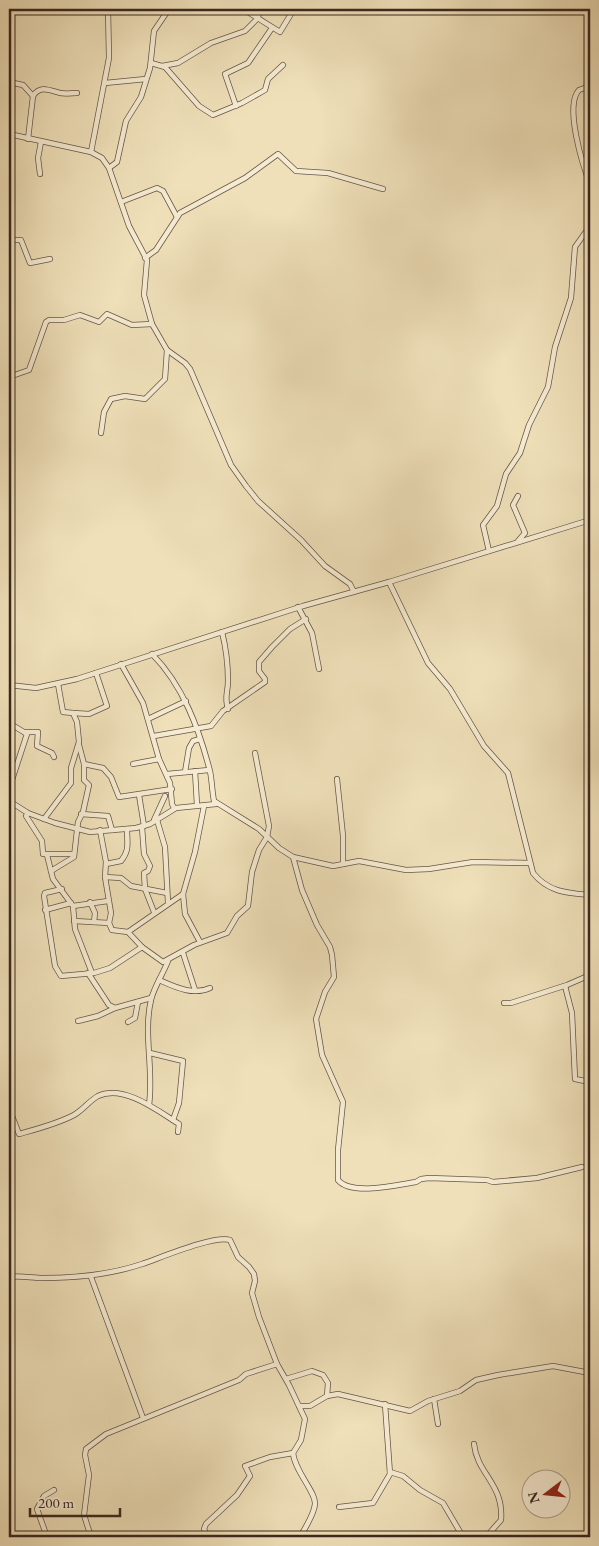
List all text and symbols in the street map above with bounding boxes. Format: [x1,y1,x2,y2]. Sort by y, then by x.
north arrow [522,1468,572,1518]
scale bar [30,1486,120,1518]
text: N [523,1489,544,1506]
text: 200 m [38,1493,75,1512]

